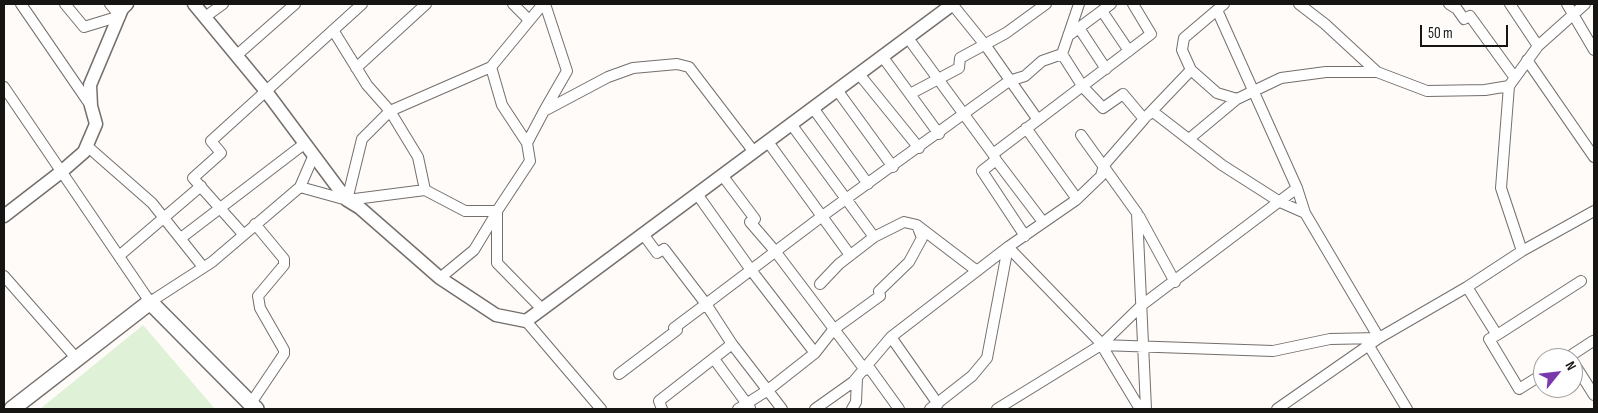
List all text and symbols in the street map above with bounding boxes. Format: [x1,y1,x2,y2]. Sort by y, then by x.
scale bar [1423,15,1510,47]
text: 50 m [1428,24,1453,43]
north arrow [1533,348,1583,398]
text: N [1561,359,1580,373]

